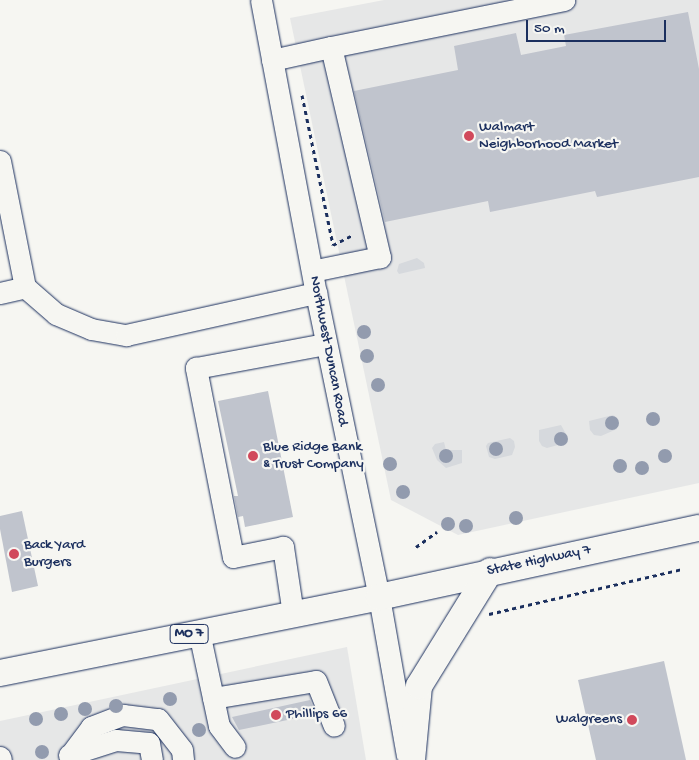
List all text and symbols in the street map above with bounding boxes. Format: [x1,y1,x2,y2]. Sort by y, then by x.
scale bar [529,10,669,42]
text: 50 m [534,20,565,38]
place label: Walmart Neighborhood Market [479,118,618,153]
marker: Walmart Neighborhood Market [463,130,475,142]
street label: Northwest Duncan Road [305,274,351,428]
place label: Blue Ridge Bank & Trust Company [263,438,364,473]
marker: Blue Ridge Bank & Trust Company [247,450,259,462]
place label: Back Yard Burgers [24,536,85,571]
street label: State Highway 7 [485,541,593,581]
marker: Back Yard Burgers [8,548,20,560]
road number: MO 7 [169,622,209,646]
place label: Phillips 66 [286,706,347,724]
marker: Phillips 66 [270,709,282,721]
place label: Walgreens [556,711,622,729]
marker: Walgreens [626,714,638,726]

